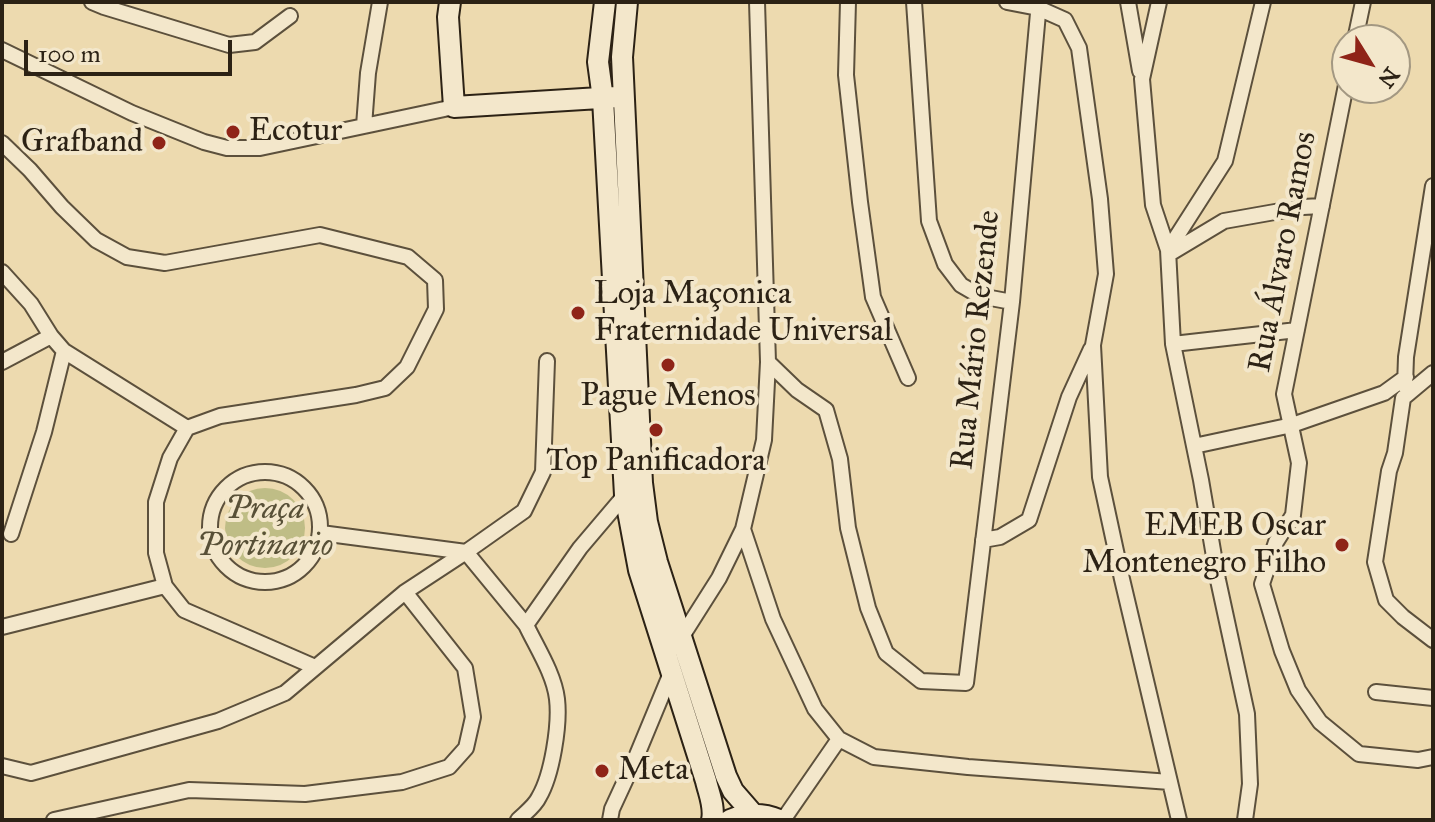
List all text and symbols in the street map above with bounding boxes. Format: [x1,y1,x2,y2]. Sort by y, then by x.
scale bar [28,24,236,74]
north arrow [1331,24,1411,104]
text: 100 m [38,39,101,69]
text: N [1373,62,1405,93]
place label: Ecotur [249,113,342,151]
marker: Ecotur [224,123,242,141]
place label: Grafband [21,124,143,162]
street label: Rua Álvaro Ramos [1242,128,1326,376]
marker: Grafband [150,134,168,152]
street label: Rua Mário Rezende [944,208,1010,472]
place label: Loja Maçonica Fraternidade Universal [594,276,893,351]
marker: Loja Maçonica Fraternidade Universal [569,304,587,322]
marker: Pague Menos [659,356,677,374]
place label: Pague Menos [580,378,756,416]
marker: Top Panificadora [647,421,665,439]
place label: Top Panificadora [546,443,766,481]
park label: Praça Portinario [197,491,333,566]
place label: EMEB Oscar Montenegro Filho [1082,508,1326,583]
marker: EMEB Oscar Montenegro Filho [1333,536,1351,554]
place label: Meta [618,752,689,790]
marker: Meta [593,762,611,780]

